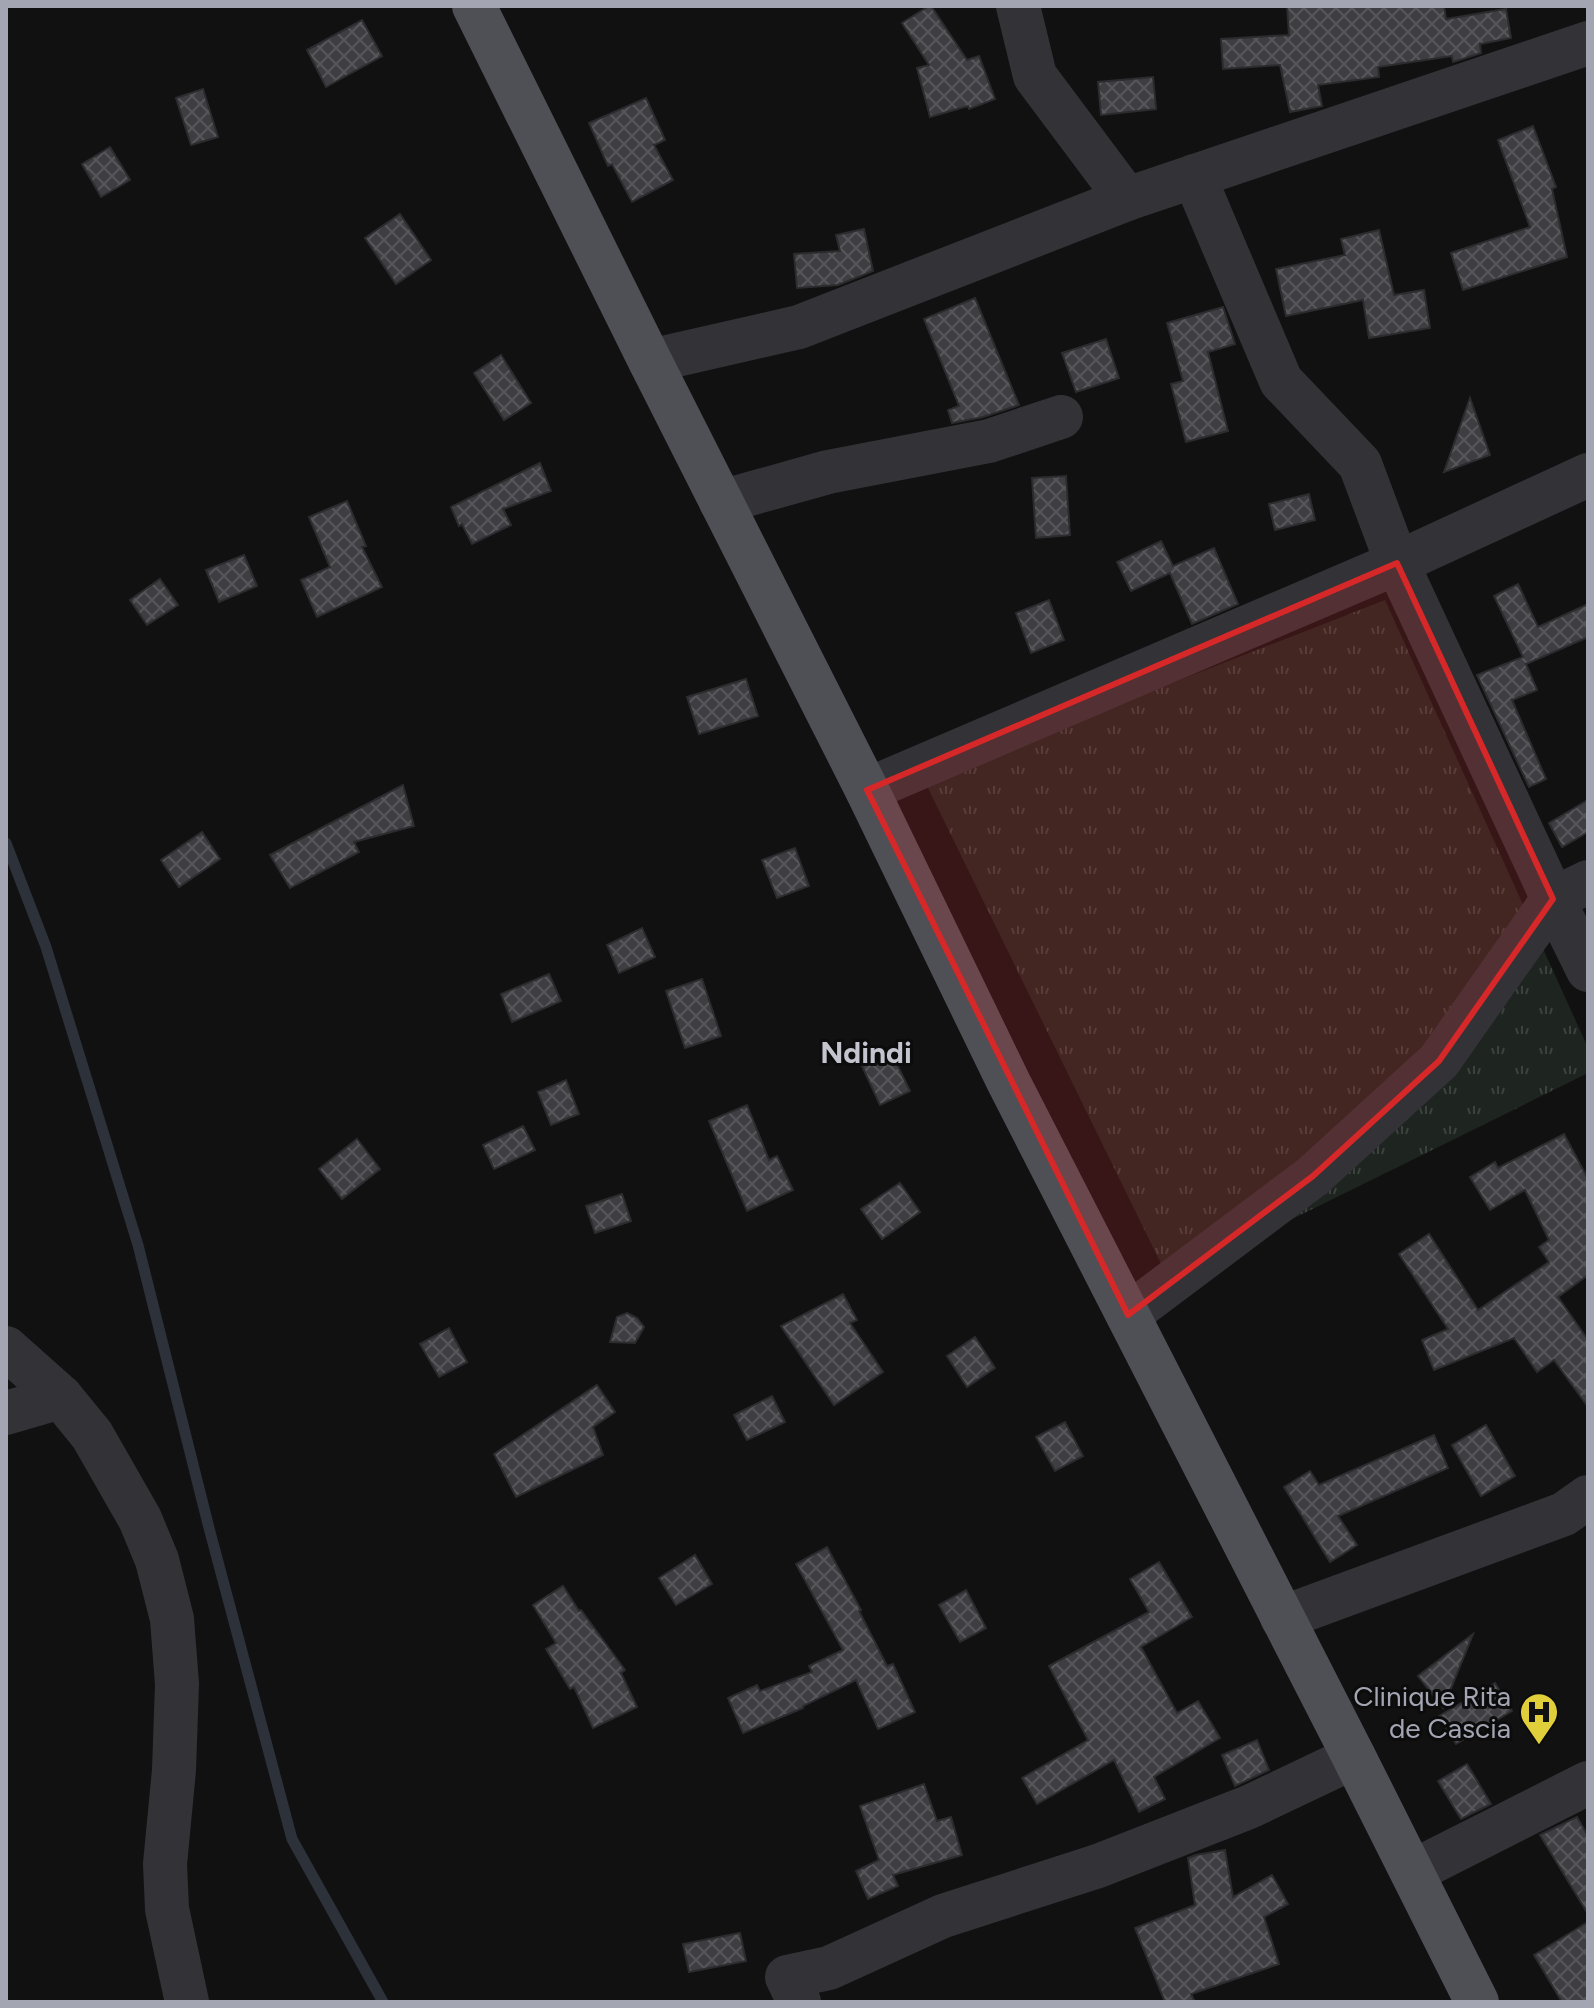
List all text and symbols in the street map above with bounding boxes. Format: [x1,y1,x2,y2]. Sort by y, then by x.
district label: Ndindi [820,1034,912,1071]
place label: Clinique Rita de Cascia [1353,1679,1511,1745]
hospital icon: Clinique Rita de Cascia [1518,1691,1560,1746]

